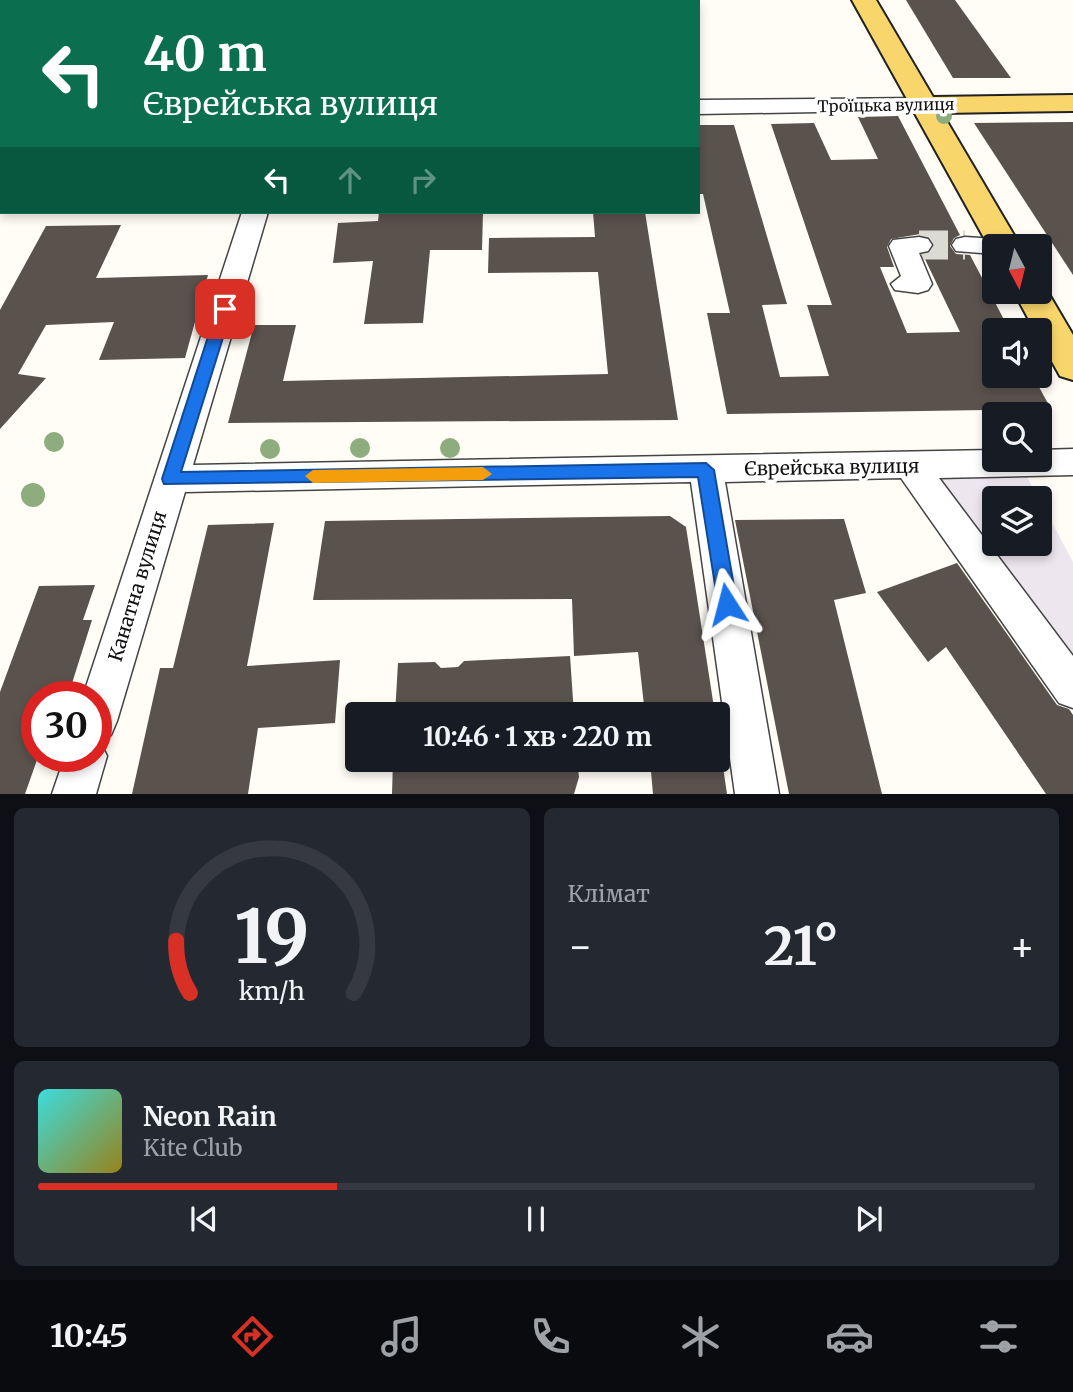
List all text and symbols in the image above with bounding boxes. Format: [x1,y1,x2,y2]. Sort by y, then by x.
text: 40 m [143,23,267,84]
icon: left [28,28,119,119]
text: Єврейська вулиця [143,84,438,124]
street label: Троїцька вулиця [817,94,955,116]
icon: left [258,161,296,199]
icon: ahead [331,161,369,199]
icon: right [404,161,442,199]
north arrow [982,234,1052,304]
map controls [982,234,1052,556]
pin [195,279,255,339]
icon: arrive [206,290,244,328]
button: sound [982,318,1052,388]
button: search [982,402,1052,472]
street label: Єврейська вулиця [744,453,920,481]
button: layers [982,486,1052,556]
street label: Канатна вулиця [103,508,171,664]
position arrow [690,567,764,641]
speed limit sign: 30 [21,681,112,772]
text: 10:46 · 1 хв · 220 m [423,720,652,753]
text: Клімат [568,879,650,908]
text: 19 [234,892,309,984]
text: 21° [764,914,839,979]
text: − [568,923,593,970]
text: + [1010,923,1035,970]
text: km/h [239,975,305,1007]
text: Neon Rain [143,1100,277,1133]
text: Kite Club [143,1133,242,1162]
icon: previous [185,1200,223,1238]
icon: pause [517,1200,555,1238]
icon: next [850,1200,888,1238]
icon: directions [228,1312,277,1361]
icon: music [377,1312,426,1361]
icon: phone [526,1312,575,1361]
icon: climate [676,1312,725,1361]
icon: car [825,1312,874,1361]
icon: filters [974,1312,1023,1361]
text: 10:45 [50,1316,128,1356]

